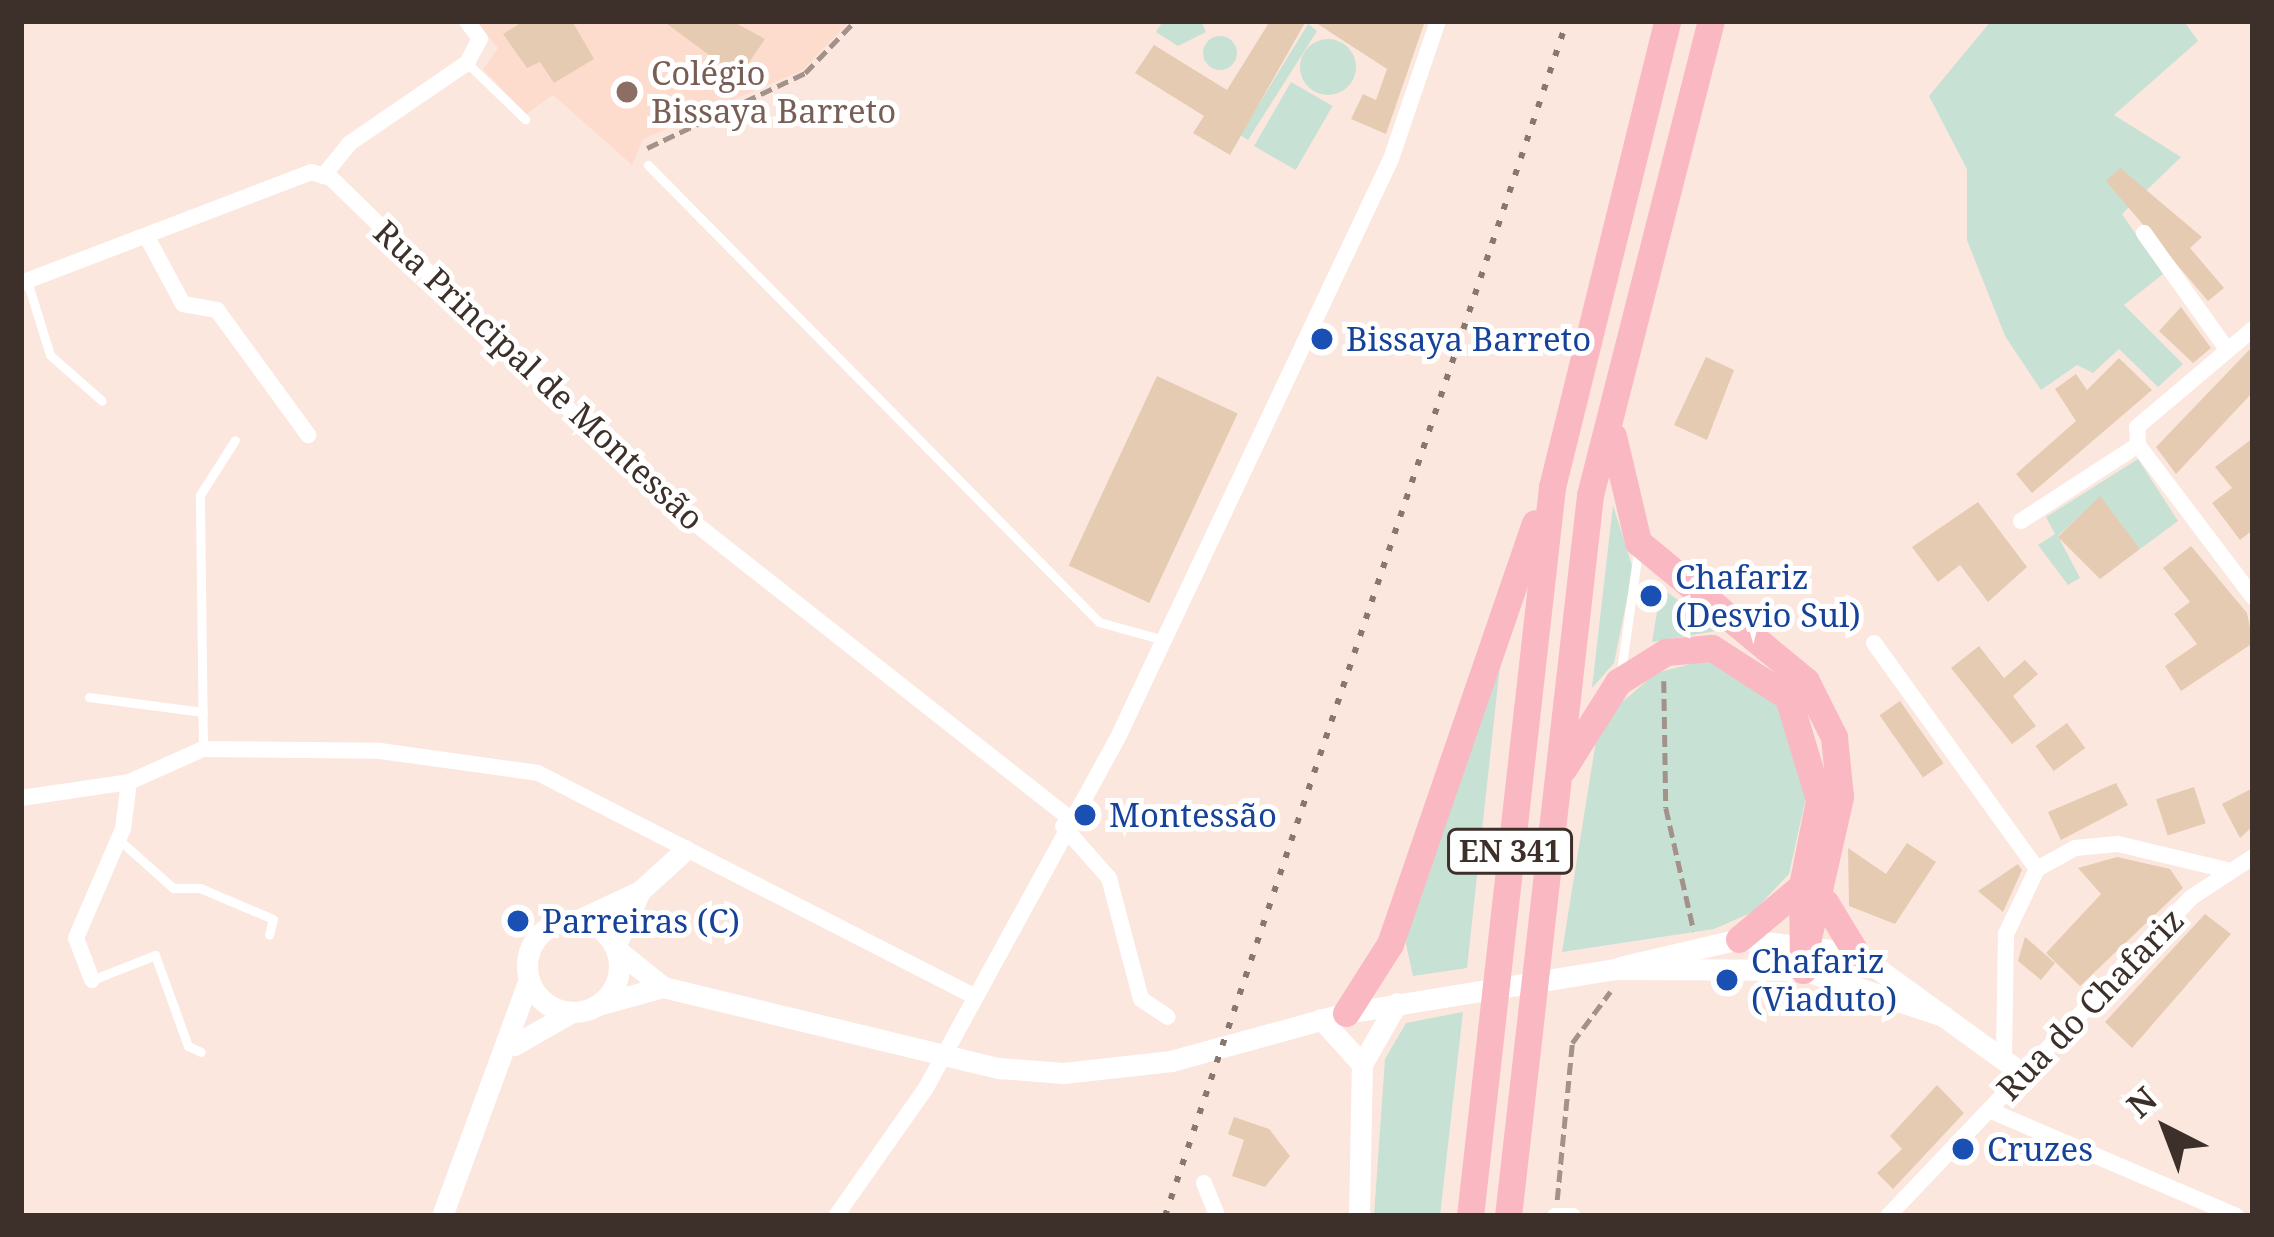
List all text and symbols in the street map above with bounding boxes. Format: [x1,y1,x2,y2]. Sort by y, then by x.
place label: Colégio Bissaya Barreto [651,53,896,131]
marker: Colégio Bissaya Barreto [614,79,640,105]
street label: Rua Principal de Montessão [366,212,712,538]
place label: Bissaya Barreto [1346,319,1591,359]
marker: Bissaya Barreto [1309,326,1335,352]
place label: Chafariz (Desvio Sul) [1675,557,1861,635]
marker: Chafariz (Desvio Sul) [1638,583,1664,609]
place label: Montessão [1109,795,1277,835]
marker: Montessão [1072,802,1098,828]
road number: EN 341 [1447,827,1573,875]
street label: Rua do Chafariz [1989,900,2191,1108]
place label: Parreiras (C) [542,901,740,941]
marker: Parreiras (C) [505,908,531,934]
place label: Chafariz (Viaduto) [1751,941,1897,1019]
marker: Chafariz (Viaduto) [1714,967,1740,993]
north arrow [2106,1069,2226,1189]
text: N [2117,1076,2166,1127]
place label: Cruzes [1987,1129,2093,1169]
marker: Cruzes [1950,1136,1976,1162]

